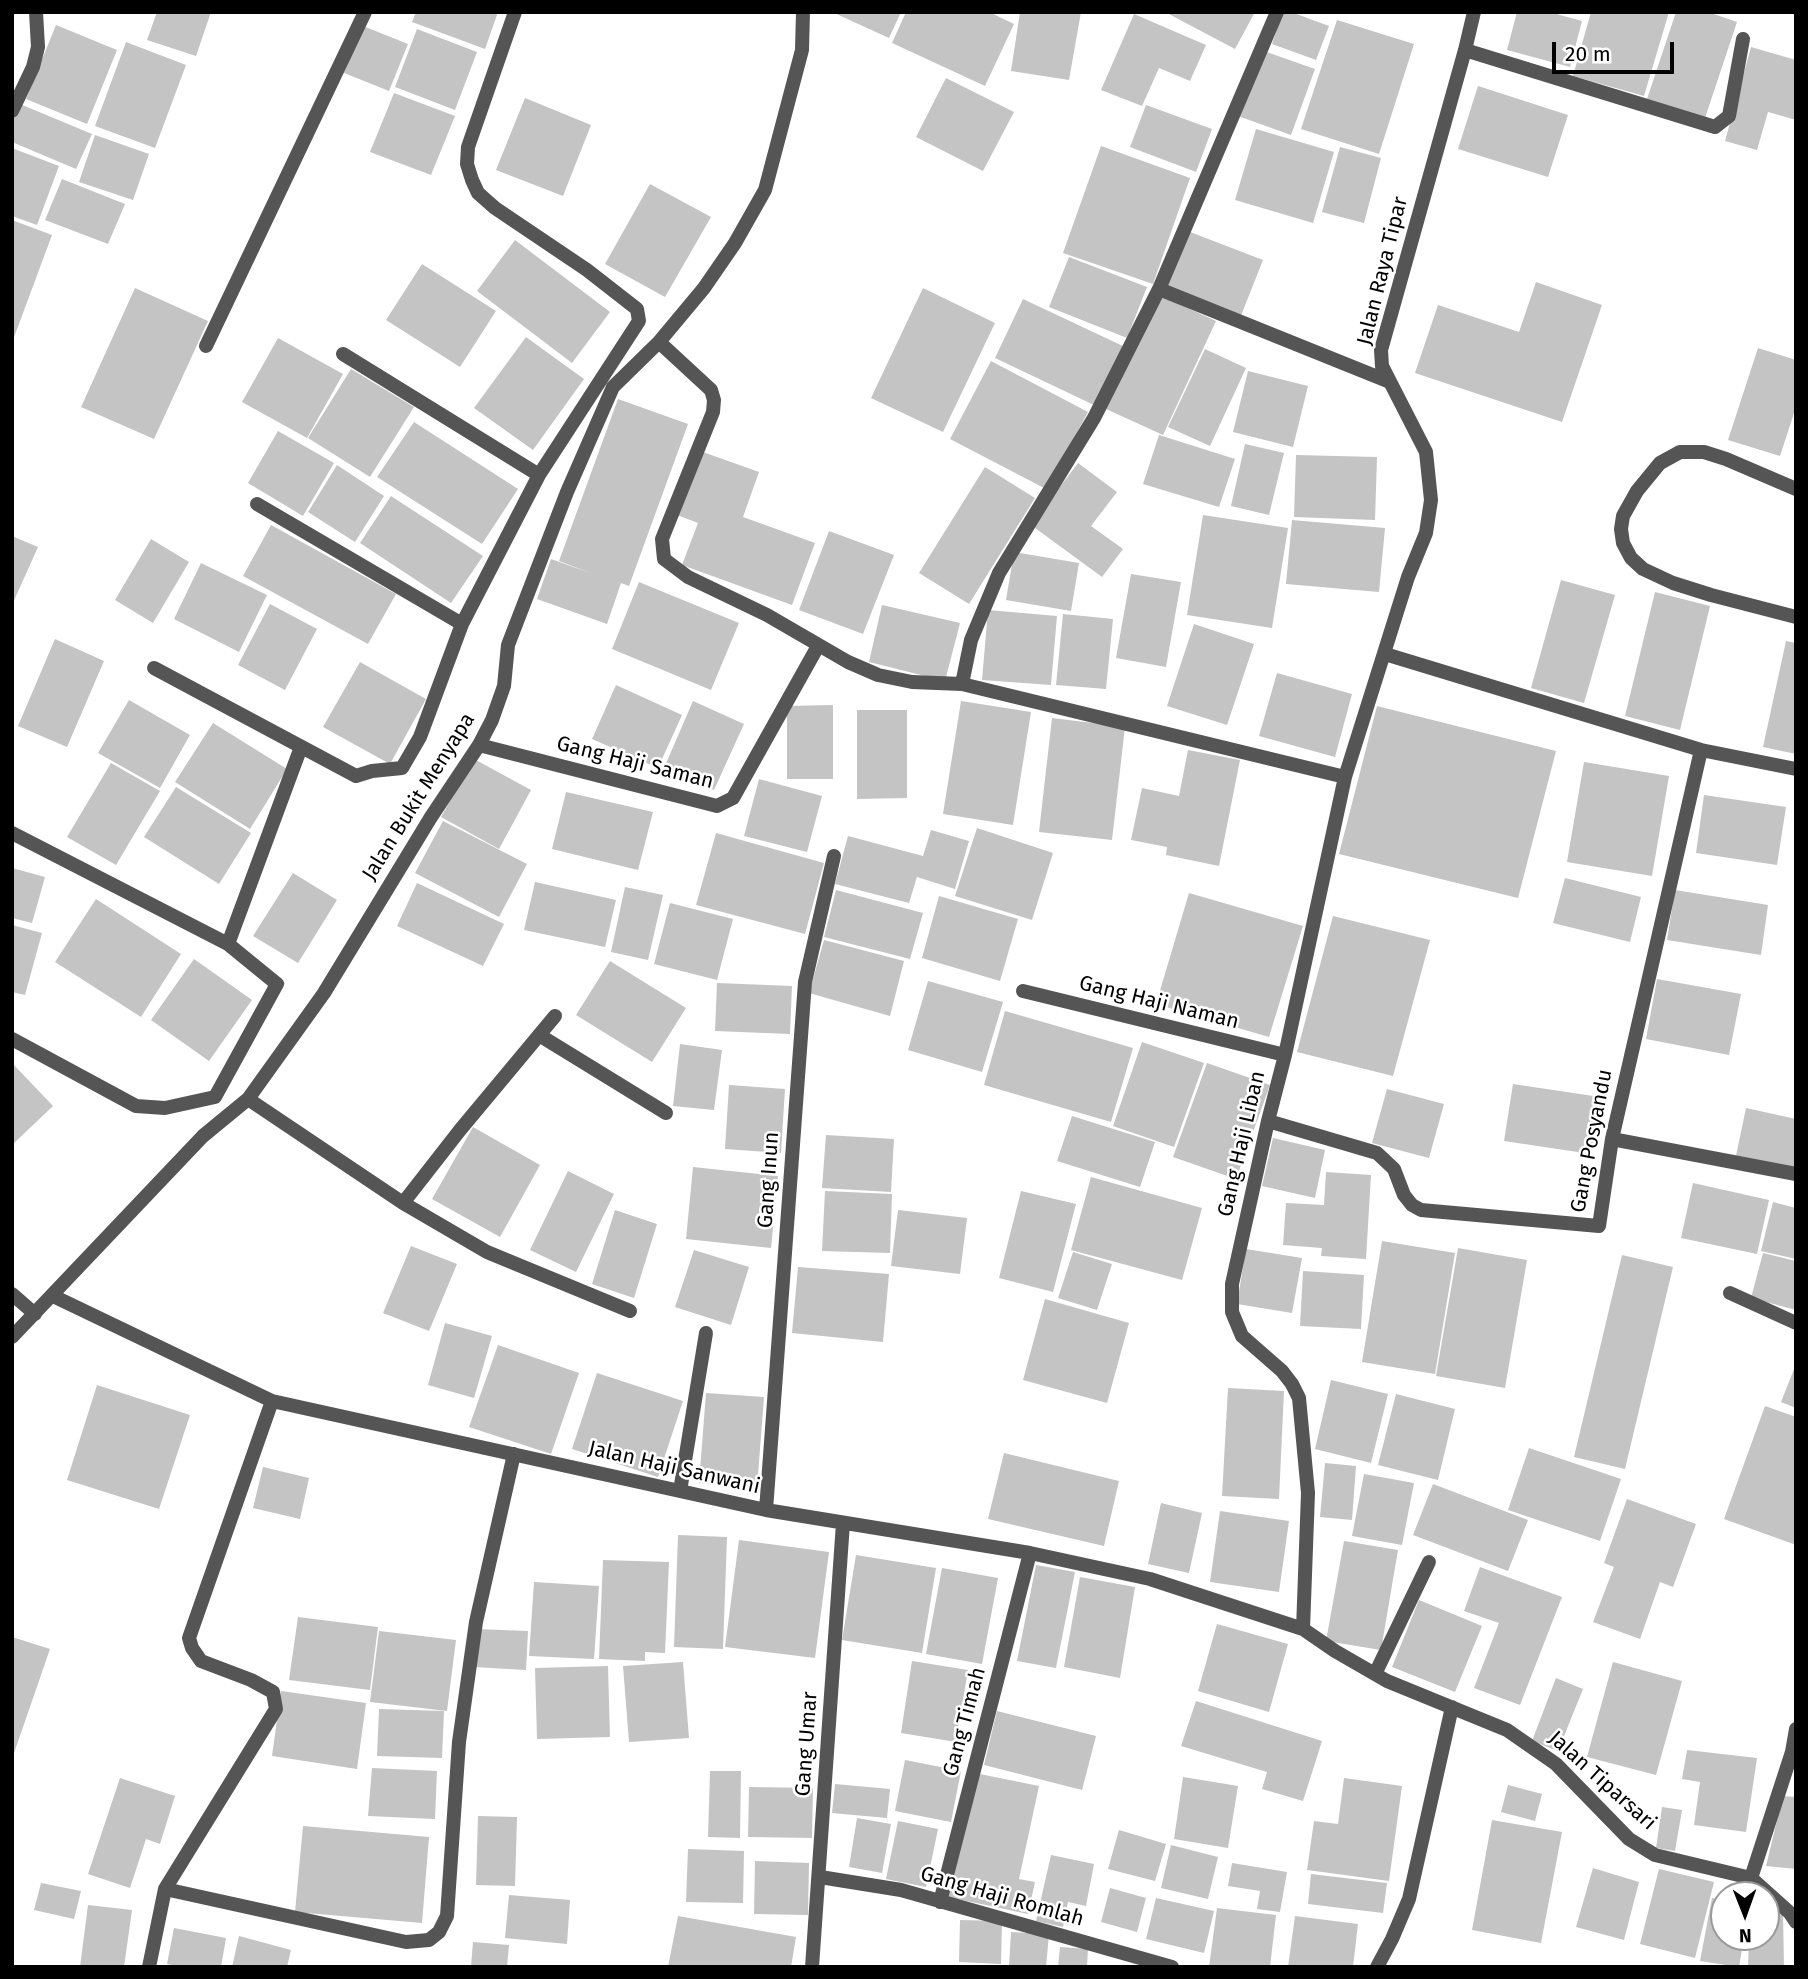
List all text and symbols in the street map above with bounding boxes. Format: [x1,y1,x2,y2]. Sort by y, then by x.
scale bar [1556,28,1678,72]
text: 20 m [1565,41,1611,67]
street label: Jalan Raya Tipar [1352,194,1414,348]
street label: Jalan Bukit Menyapa [357,709,481,885]
street label: Gang Haji Saman [554,731,716,795]
street label: Gang Haji Naman [1076,971,1242,1035]
street label: Gang Posyandu [1566,1067,1618,1215]
street label: Gang Haji Liban [1213,1069,1271,1219]
street label: Gang Inun [753,1131,785,1229]
street label: Jalan Haji Sanwani [586,1436,762,1500]
street label: Gang Timah [938,1665,992,1779]
street label: Gang Umar [791,1691,823,1797]
street label: Jalan Tiparsari [1543,1726,1661,1836]
street label: Gang Haji Romlah [917,1862,1087,1932]
north arrow [1710,1881,1780,1951]
text: N [1739,1924,1752,1947]

